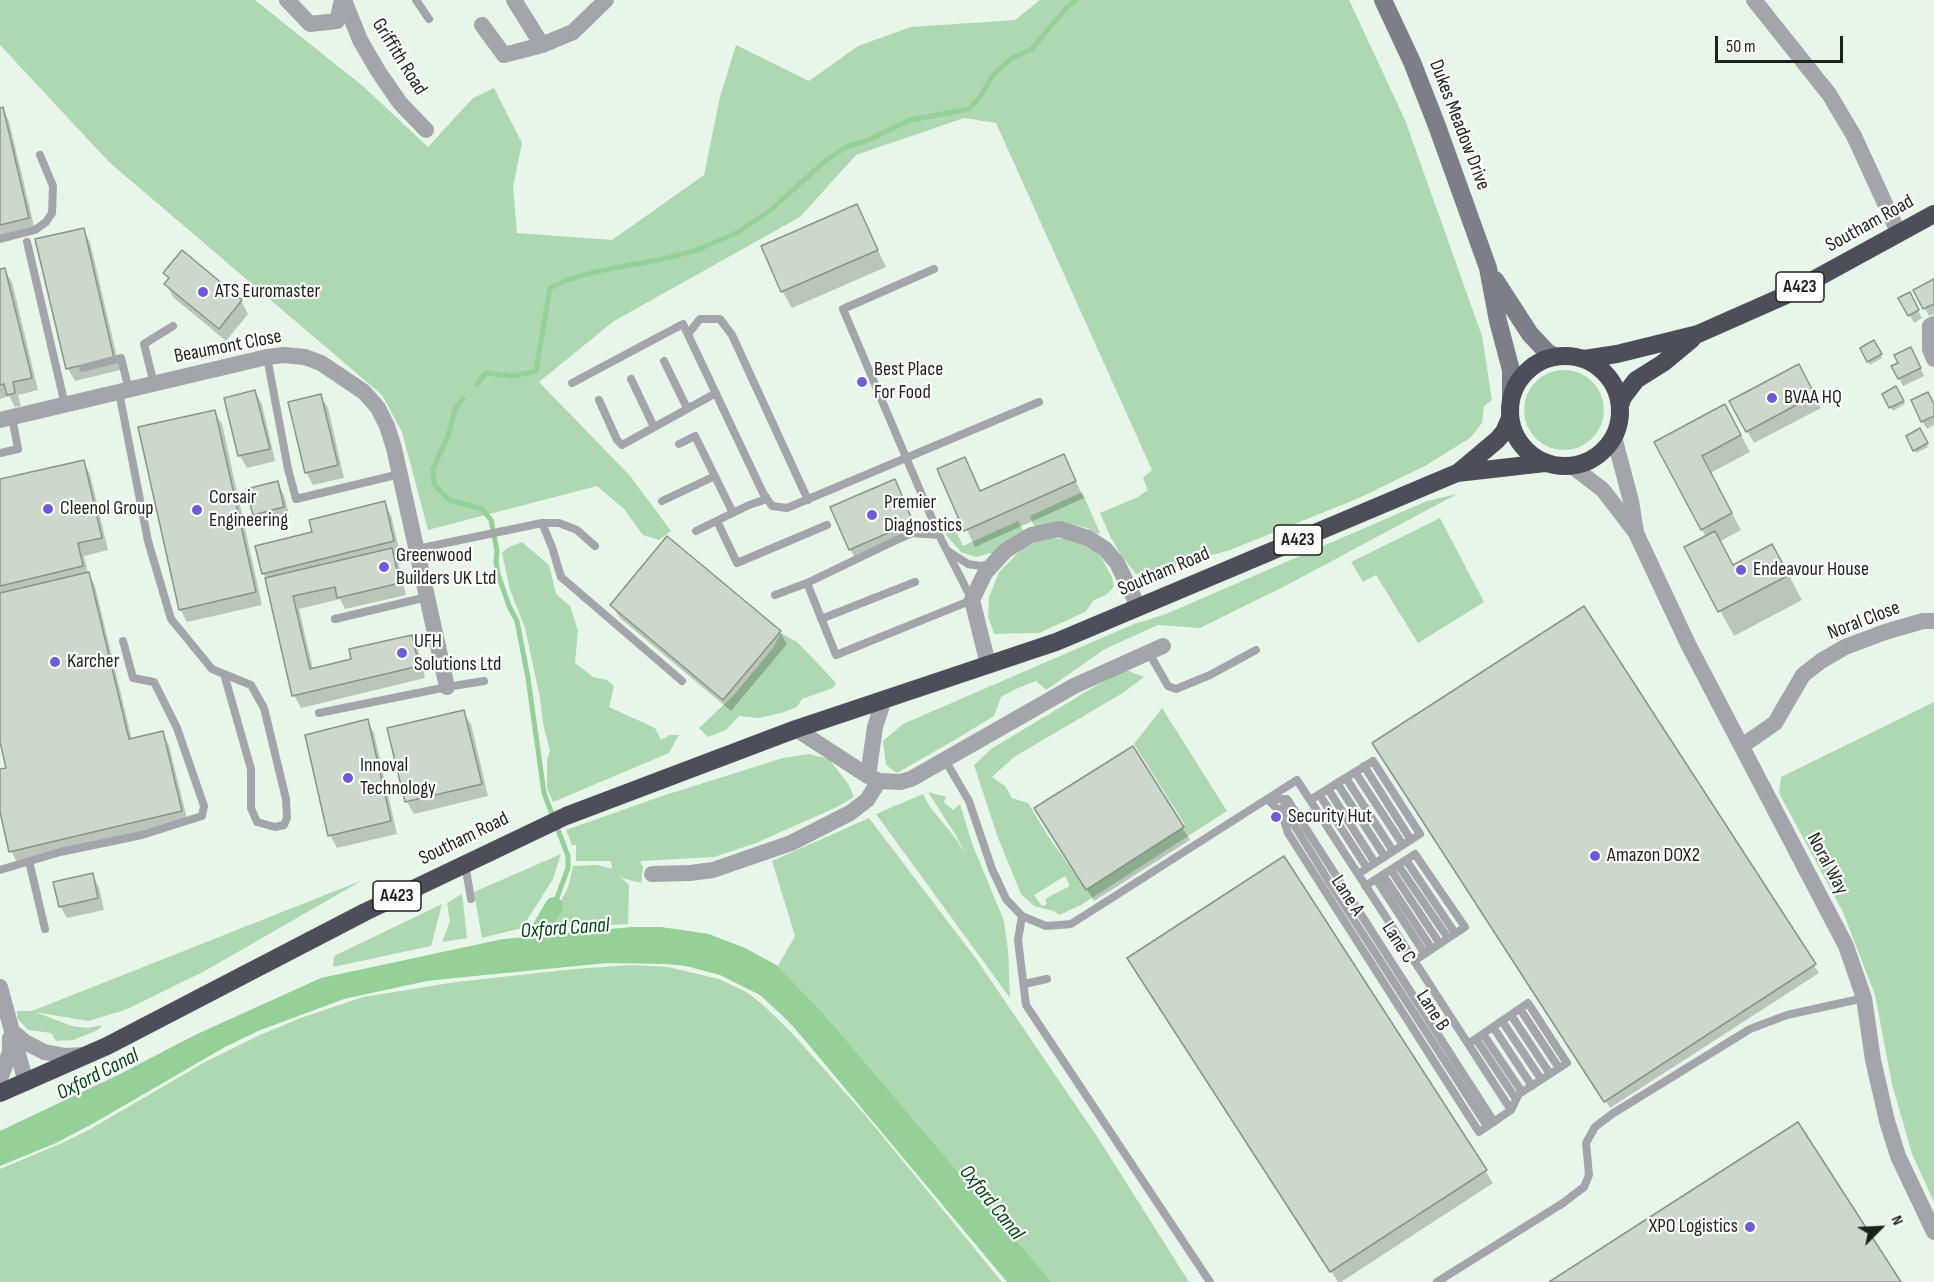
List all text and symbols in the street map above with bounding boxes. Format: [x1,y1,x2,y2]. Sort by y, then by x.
street label: Griffith Road [366,14,432,100]
scale bar [1718,24,1846,62]
text: 50 m [1726,36,1756,57]
street label: Dukes Meadow Drive [1423,57,1495,193]
street label: Southam Road [1822,190,1918,258]
road number: A423 [1776,272,1824,302]
place label: ATS Euromaster [215,280,320,304]
marker: ATS Euromaster [196,285,210,299]
street label: Beaumont Close [172,325,284,369]
place label: Best Place For Food [874,358,943,405]
marker: Best Place For Food [855,375,869,389]
place label: BVAA HQ [1784,386,1842,410]
marker: BVAA HQ [1765,391,1779,405]
place label: Corsair Engineering [209,486,288,533]
place label: Premier Diagnostics [884,491,962,538]
place label: Cleenol Group [60,497,154,521]
marker: Cleenol Group [41,502,55,516]
marker: Corsair Engineering [190,503,204,517]
marker: Premier Diagnostics [865,508,879,522]
road number: A423 [1274,525,1322,555]
street label: Southam Road [1115,542,1213,602]
place label: Greenwood Builders UK Ltd [396,544,496,591]
place label: Endeavour House [1753,558,1869,582]
marker: Greenwood Builders UK Ltd [377,560,391,574]
marker: Endeavour House [1734,563,1748,577]
street label: Noral Close [1824,596,1904,646]
place label: UFH Solutions Ltd [414,630,501,677]
marker: UFH Solutions Ltd [395,646,409,660]
place label: Karcher [67,650,119,674]
marker: Karcher [48,655,62,669]
place label: Innoval Technology [360,754,436,801]
marker: Innoval Technology [341,771,355,785]
place label: Security Hut [1288,805,1372,829]
street label: Southam Road [415,807,513,871]
marker: Security Hut [1269,810,1283,824]
street label: Noral Way [1801,829,1853,899]
place label: Amazon DOX2 [1607,844,1700,868]
marker: Amazon DOX2 [1588,849,1602,863]
street label: Lane A [1325,871,1369,921]
road number: A423 [373,881,421,911]
water label: Oxford Canal [520,913,610,945]
street label: Lane C [1376,918,1420,968]
street label: Lane B [1410,986,1454,1036]
water label: Oxford Canal [53,1044,143,1106]
water label: Oxford Canal [953,1161,1029,1245]
north arrow [1850,1198,1910,1258]
text: N [1886,1213,1907,1228]
place label: XPO Logistics [1649,1215,1738,1239]
marker: XPO Logistics [1743,1220,1757,1234]

